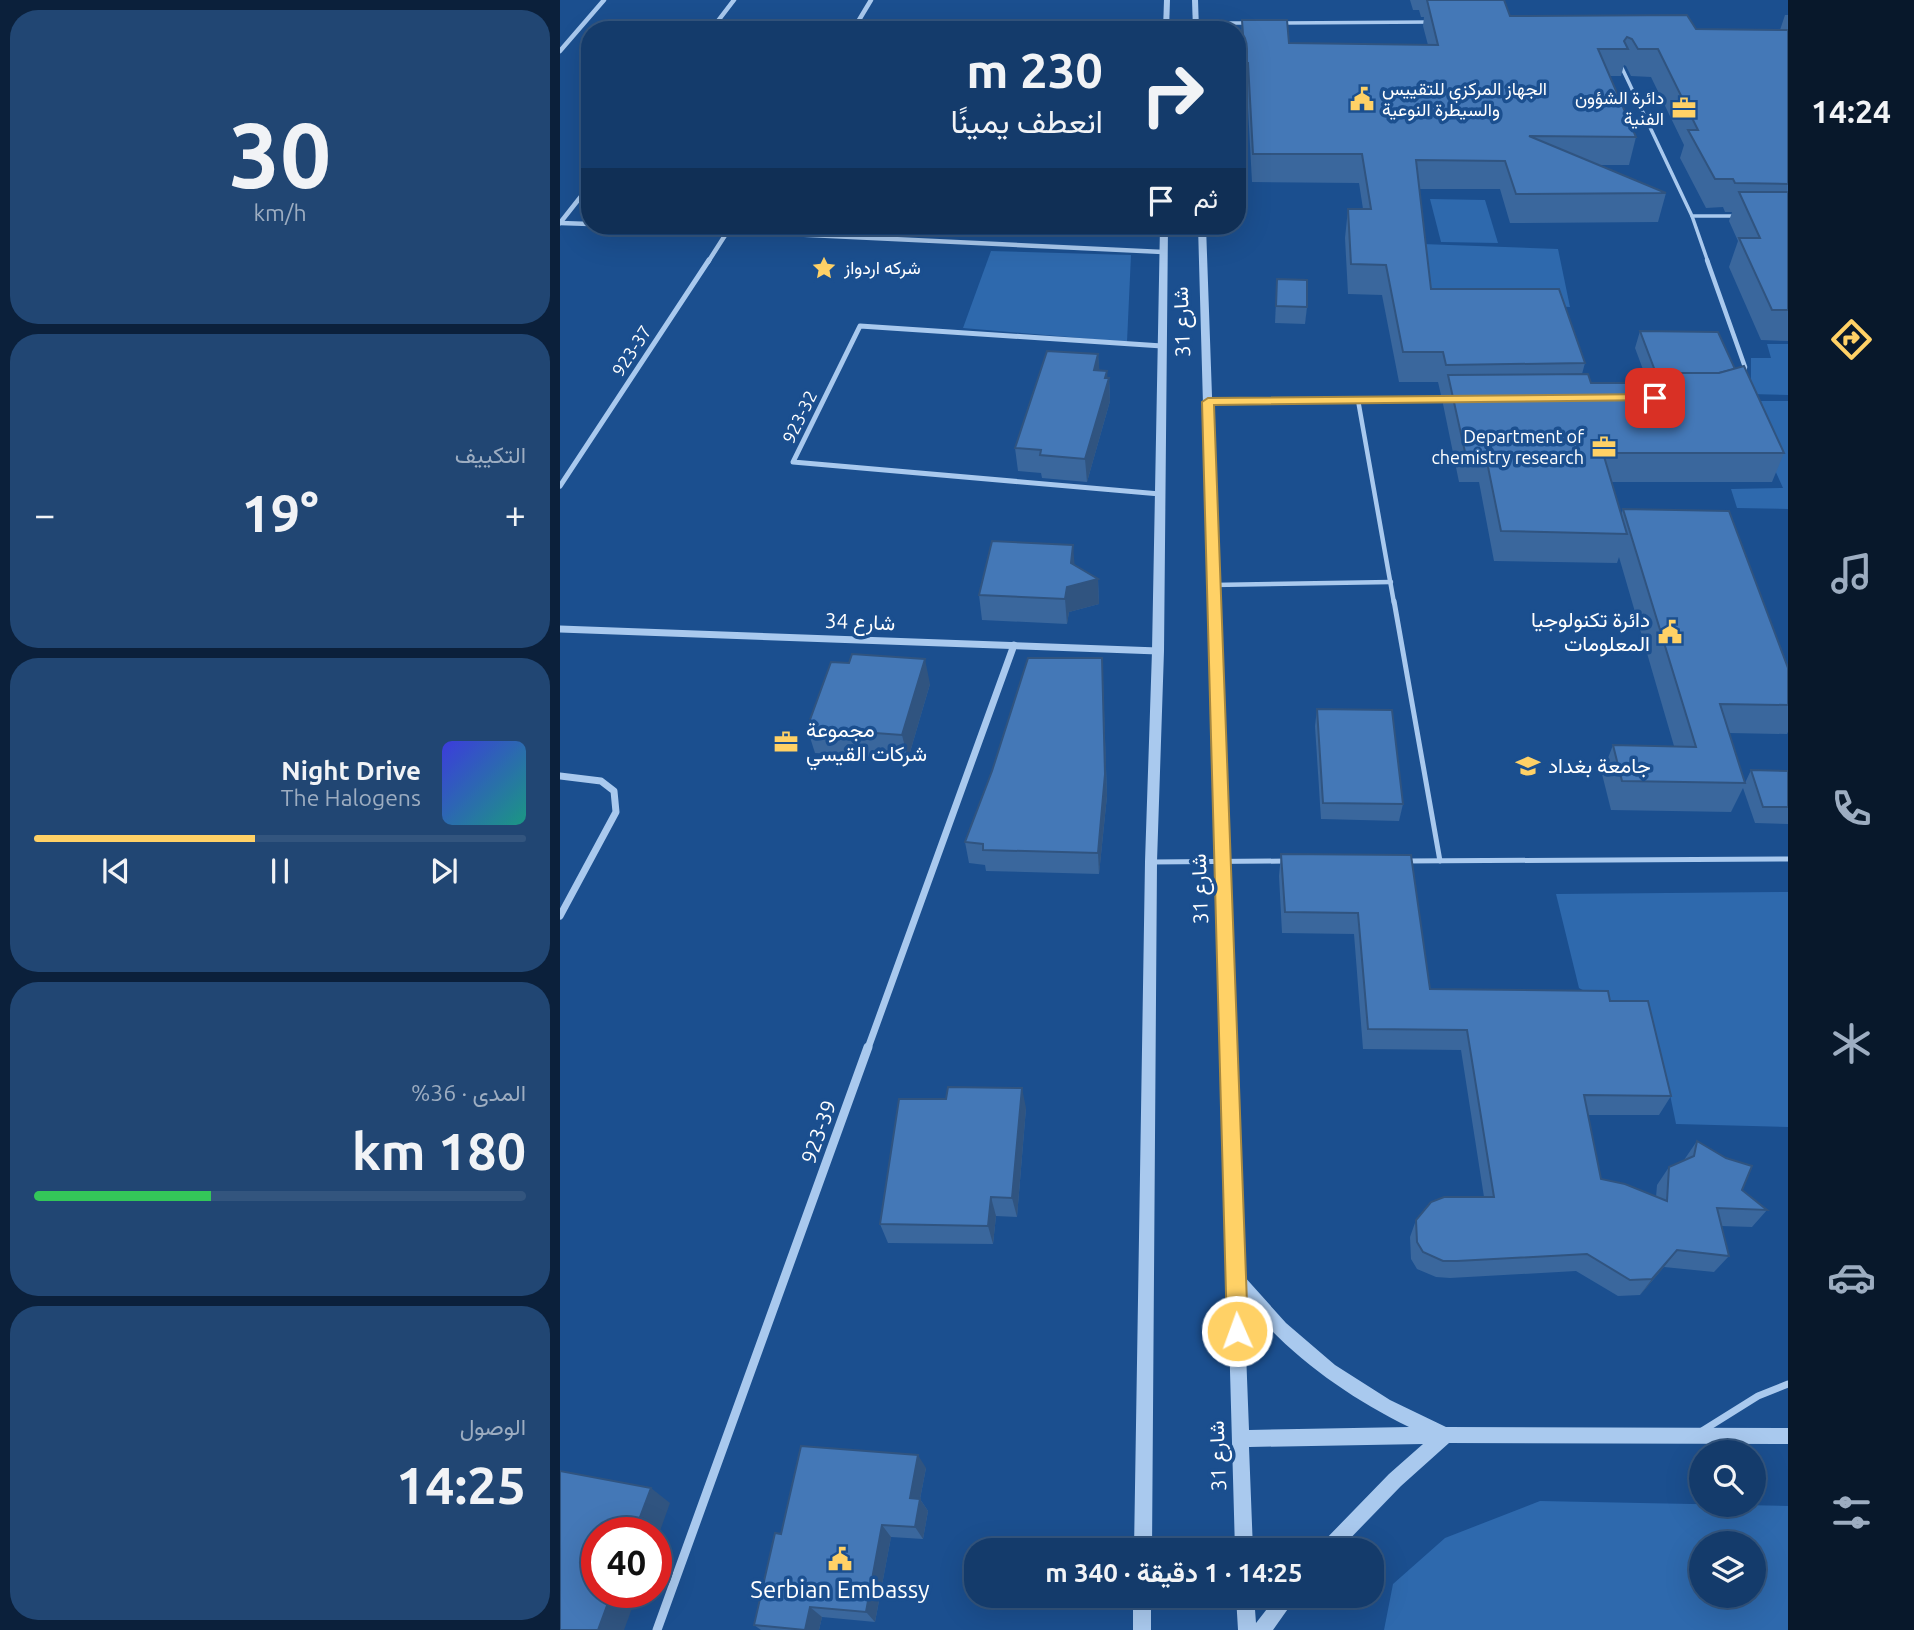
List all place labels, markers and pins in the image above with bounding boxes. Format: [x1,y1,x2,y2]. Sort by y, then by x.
place label: الجهاز المركزي للتقييس والسيطرة النوعية [1382,78,1547,121]
public building icon: الجهاز المركزي للتقييس والسيطرة النوعية [1348,85,1376,113]
place label: دائرة الشؤون الفنية [1575,87,1664,129]
office icon: دائرة الشؤون الفنية [1670,94,1698,122]
place icon: شركه اردواز [810,254,838,282]
place label: شركه اردواز [843,257,921,279]
pin [1625,368,1685,428]
place label: Department of chemistry research [1431,426,1584,467]
office icon: Department of chemistry research [1590,433,1618,461]
place label: دائرة تكنولوجيا المعلومات [1531,607,1650,657]
public building icon: دائرة تكنولوجيا المعلومات [1656,618,1684,646]
place label: مجموعة شركات القيسي [806,717,927,771]
office icon: مجموعة شركات القيسي [772,728,800,756]
school or university icon: جامعة بغداد [1514,752,1542,780]
place label: جامعة بغداد [1548,753,1651,778]
public building icon: Serbian Embassy [826,1545,854,1573]
place label: Serbian Embassy [750,1576,930,1603]

